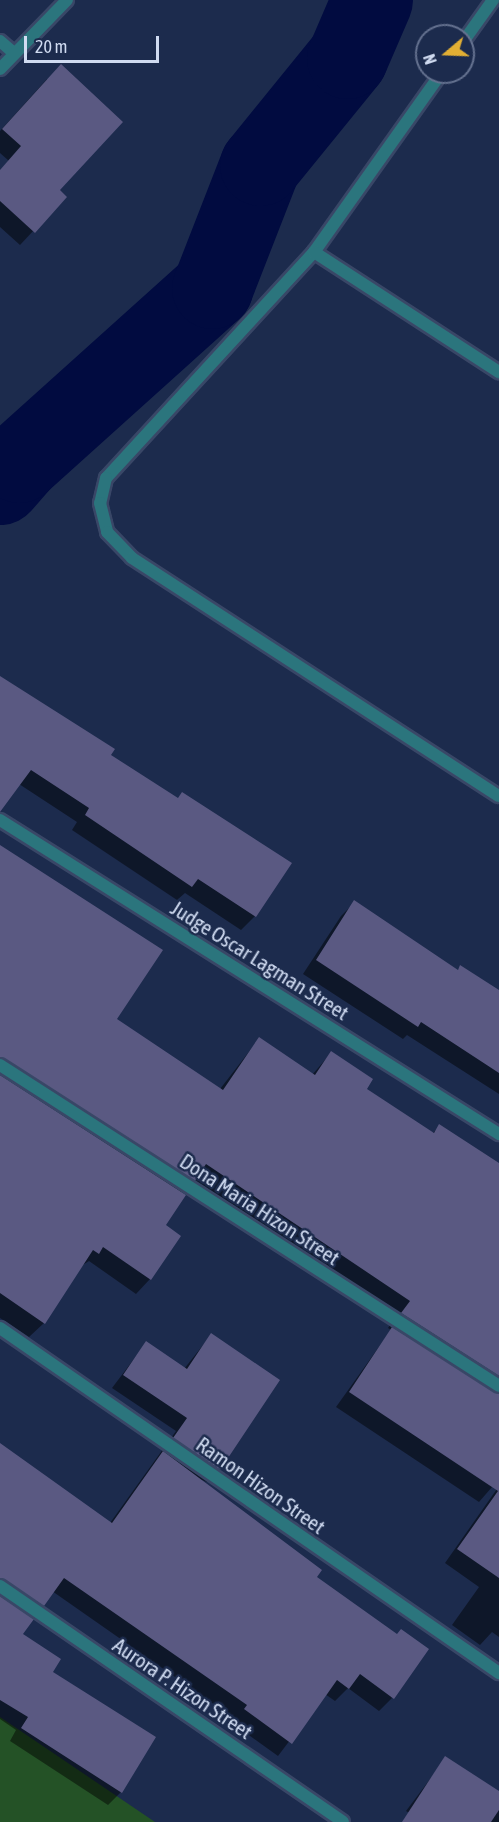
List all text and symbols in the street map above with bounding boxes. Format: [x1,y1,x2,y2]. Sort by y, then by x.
scale bar [27,24,162,62]
north arrow [415,24,475,84]
text: 20 m [35,36,67,57]
text: N [420,52,440,67]
street label: Judge Oscar Lagman Street [166,895,354,1025]
street label: Dona Maria Hizon Street [175,1148,345,1270]
street label: Ramon Hizon Street [192,1431,330,1539]
street label: Aurora P. Hizon Street [108,1632,258,1744]

